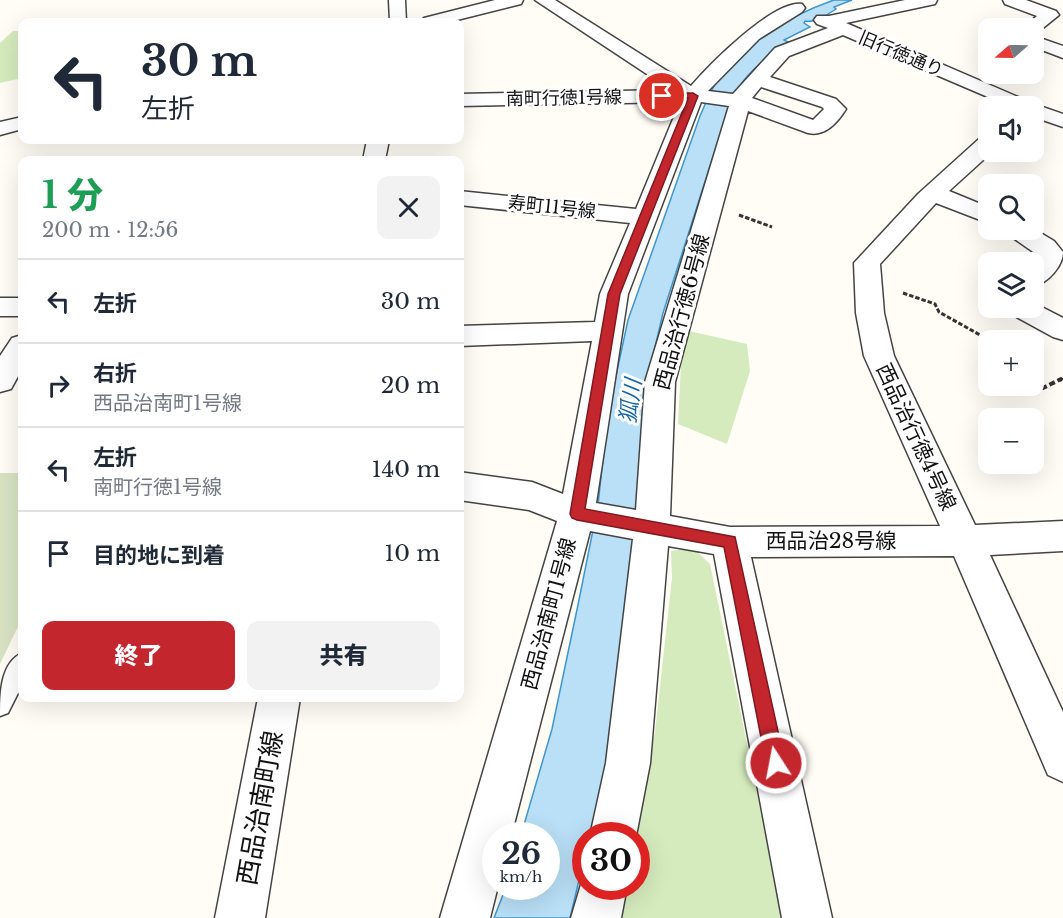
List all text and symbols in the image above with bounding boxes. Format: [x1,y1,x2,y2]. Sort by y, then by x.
north arrow [978,18,1044,84]
map controls [978,18,1044,474]
street label: 旧行徳通り [855,26,947,82]
text: 30 m [141,35,257,87]
icon: left [42,42,120,120]
pin [636,70,687,121]
icon: arrive [645,79,678,112]
street label: 南町行徳1号線 [506,86,622,110]
text: 左折 [141,92,195,125]
button: sound [978,96,1044,162]
text: 1 分 [42,173,103,218]
button: search [978,174,1044,240]
button: close [377,176,440,239]
street label: 寿町11号線 [507,191,597,223]
text: 200 m · 12:56 [42,218,178,242]
street label: 西品治行徳6号線 [649,231,715,393]
button: layers [978,252,1044,318]
icon: left [42,285,75,318]
text: 30 m [381,288,440,315]
text: 左折 [93,290,137,317]
button: + [978,330,1044,396]
street label: 西品治行徳4号線 [871,359,961,515]
text: 右折 [93,360,137,387]
icon: right [42,369,75,402]
text: 20 m [381,372,440,399]
water label: 狐川 [614,375,647,425]
text: 西品治南町1号線 [93,391,242,415]
button: − [978,408,1044,474]
text: 左折 [93,444,137,471]
icon: left [42,453,75,486]
text: 140 m [372,456,440,483]
text: 南町行徳1号線 [93,475,222,499]
street label: 西品治28号線 [766,528,896,554]
street label: 西品治南町1号線 [516,535,582,693]
icon: arrive [42,537,75,570]
text: 10 m [385,540,440,567]
text: 目的地に到着 [93,542,225,569]
button: 終了 [42,621,235,690]
button: 共有 [247,621,440,690]
street label: 西品治南町線 [231,728,289,888]
position arrow [744,731,808,795]
speed limit sign: 30 [572,822,650,900]
text: 26 [501,835,541,872]
text: km/h [500,867,542,886]

